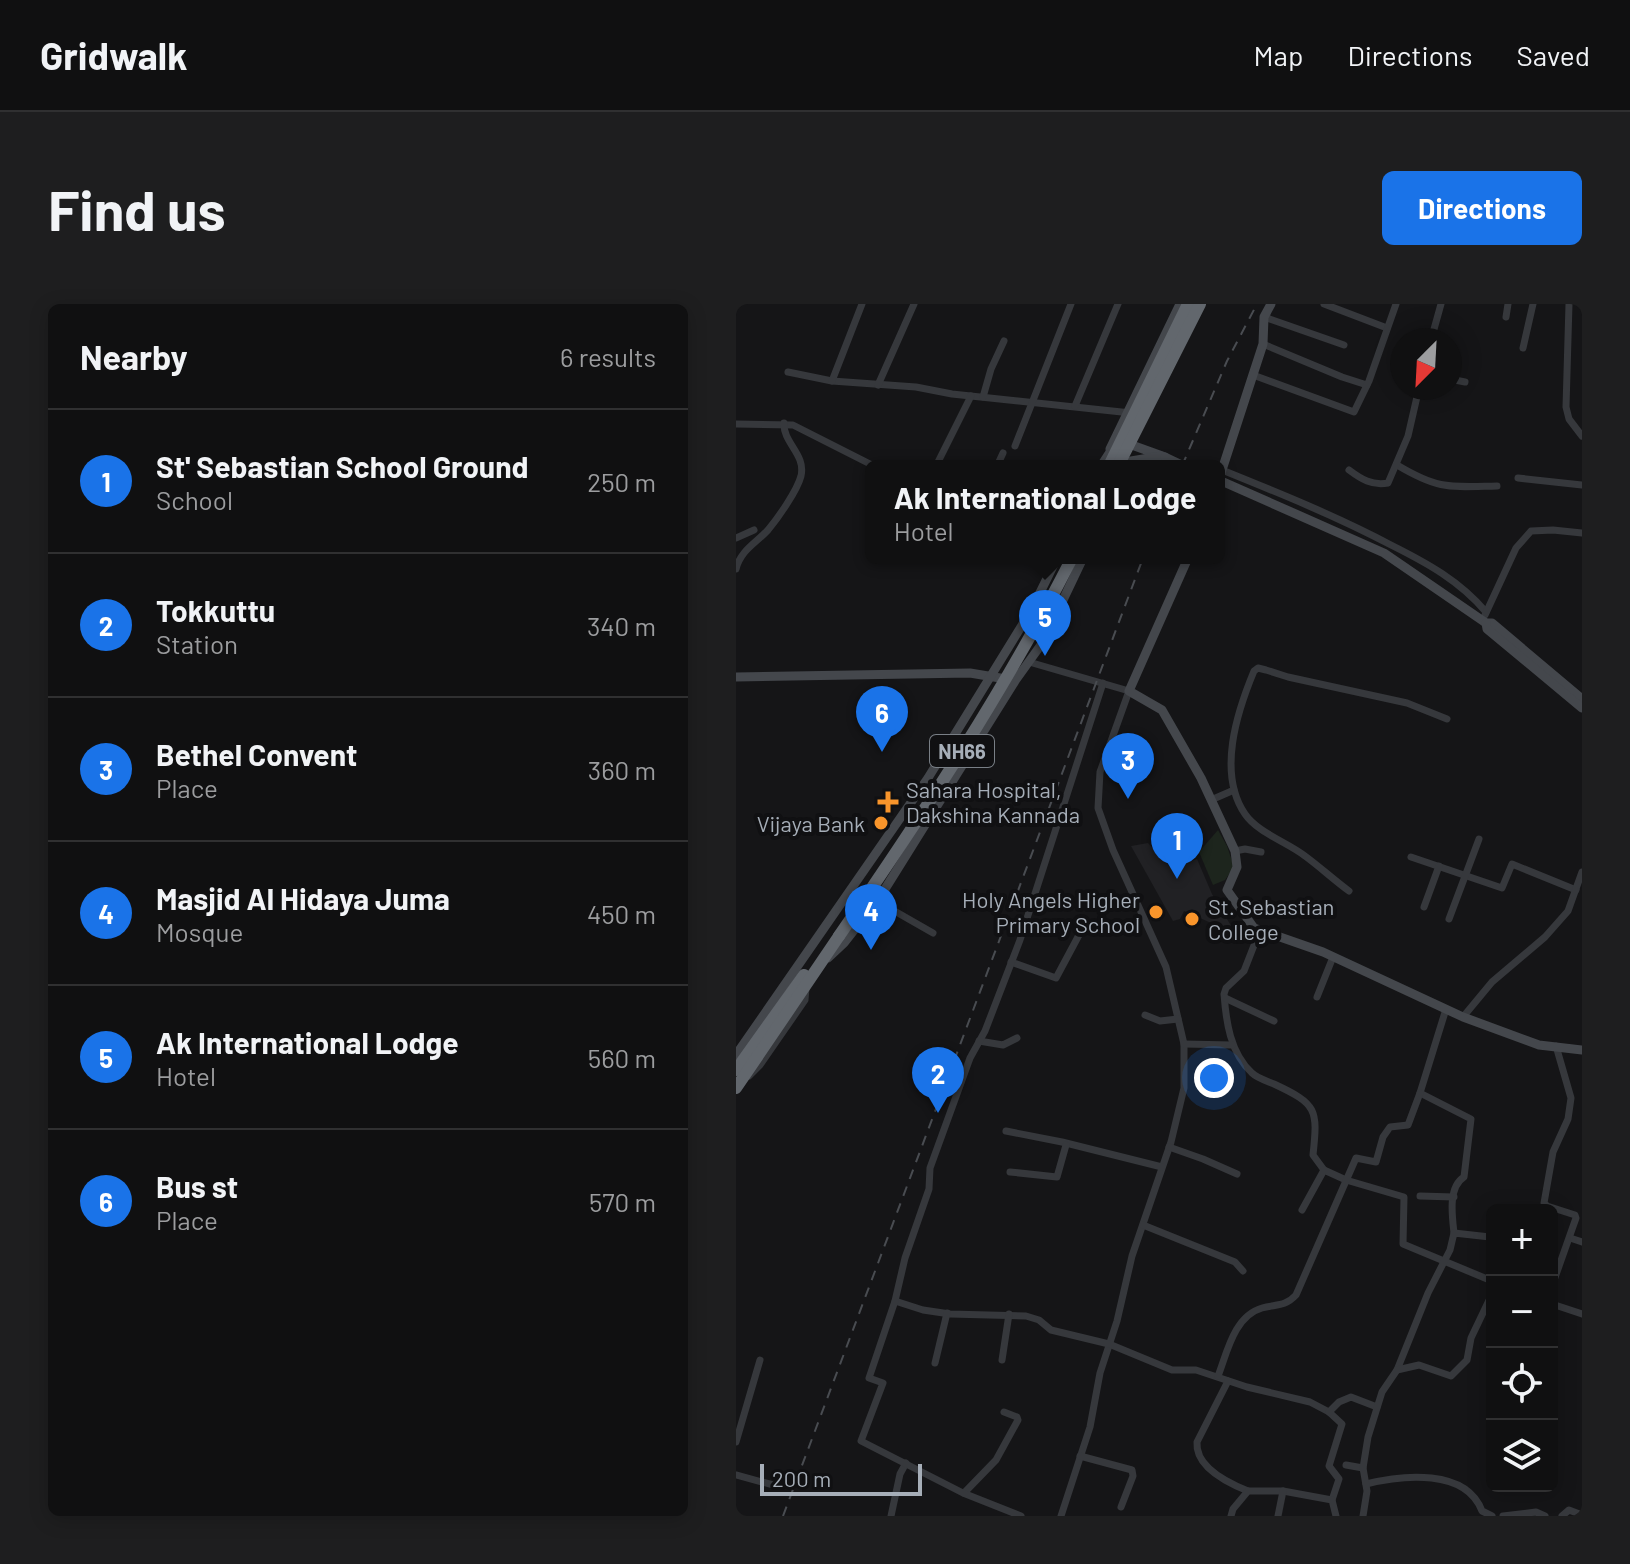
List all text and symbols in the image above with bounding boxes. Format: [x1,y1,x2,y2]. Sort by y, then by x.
text: Gridwalk [40,32,187,78]
text: Map [1254,38,1303,72]
text: Directions [1347,38,1473,72]
text: Saved [1517,38,1590,72]
button: Directions [1382,171,1582,245]
text: Find us [48,175,226,242]
north arrow [1390,328,1462,400]
text: Nearby [80,336,188,377]
text: 6 results [560,341,656,372]
text: St' Sebastian School Ground [156,448,529,484]
popup [865,460,1225,564]
text: 1 [101,466,111,497]
text: 250 m [587,466,656,497]
text: Ak International Lodge [894,479,1196,515]
text: School [156,484,233,515]
text: Hotel [894,515,954,546]
pin: 5 [1019,590,1071,656]
text: Tokkuttu [156,592,275,628]
text: 2 [99,610,113,641]
text: 340 m [587,610,656,641]
text: Station [156,628,238,659]
pin: 6 [856,686,908,752]
pin: 3 [1102,733,1154,799]
road number: NH66 [930,735,994,767]
text: Bethel Convent [156,736,358,772]
text: 3 [99,754,113,785]
text: 360 m [588,754,656,785]
text: Place [156,772,218,803]
place label: Sahara Hospital, Dakshina Kannada [906,776,1080,827]
marker: Sahara Hospital, Dakshina Kannada [877,791,899,813]
place label: Vijaya Bank [757,810,865,836]
pin: 1 [1151,813,1203,879]
marker: Vijaya Bank [872,814,890,832]
text: Masjid Al Hidaya Juma [156,880,450,916]
pin: 4 [845,884,897,950]
place label: Holy Angels Higher Primary School [962,886,1140,937]
place label: St. Sebastian College [1208,893,1334,944]
text: 4 [98,898,114,929]
text: 450 m [587,898,656,929]
marker: Holy Angels Higher Primary School [1147,903,1165,921]
marker: St. Sebastian College [1183,910,1201,928]
text: Mosque [156,916,243,947]
text: Ak International Lodge [156,1024,459,1060]
text: 5 [99,1042,113,1073]
text: 560 m [588,1042,656,1073]
pin: 2 [912,1047,964,1113]
your location [1194,1058,1234,1098]
text: Hotel [156,1060,216,1091]
text: Bus st [156,1168,238,1204]
text: 6 [99,1186,113,1217]
text: 570 m [589,1186,656,1217]
text: Place [156,1204,218,1235]
map controls [1486,1204,1558,1492]
button: + [1486,1204,1558,1276]
button: − [1486,1276,1558,1348]
button: locate [1486,1348,1558,1420]
button: layers [1486,1420,1558,1492]
scale bar [760,1460,922,1496]
text: 200 m [772,1465,831,1491]

